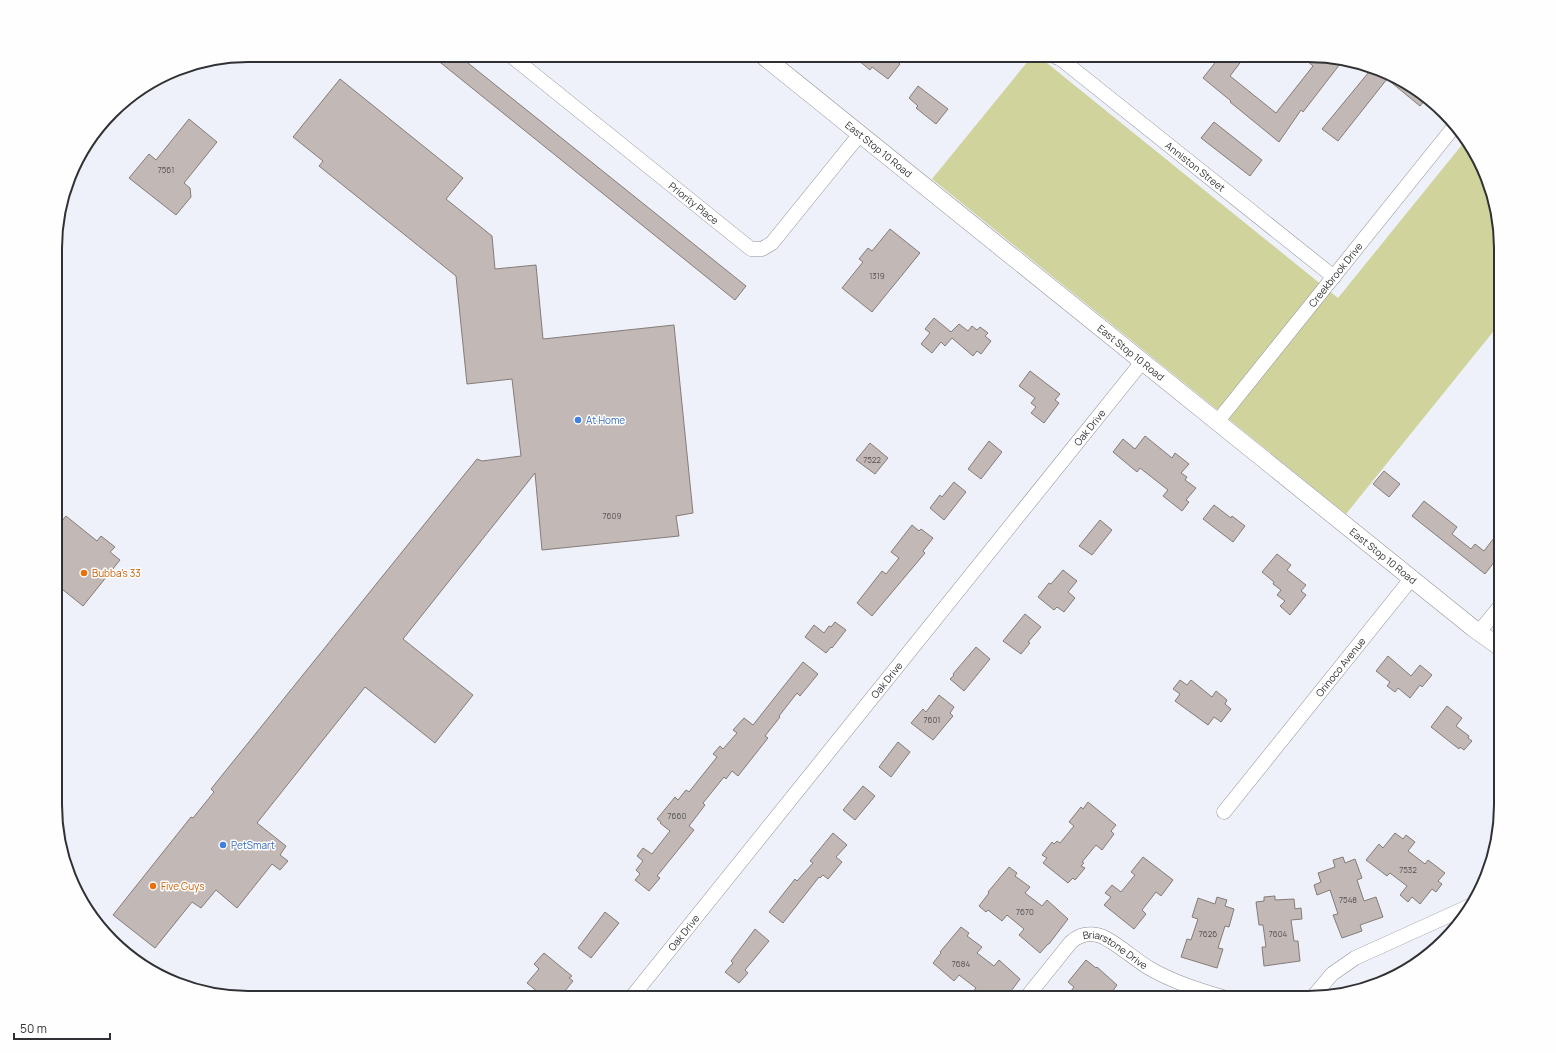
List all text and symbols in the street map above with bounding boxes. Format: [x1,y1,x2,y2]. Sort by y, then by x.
street label: East Stop 10 Road [842,118,915,180]
street label: Anniston Street [1162,138,1228,195]
house number: 7561 [158,164,174,175]
street label: Priority Place [666,179,722,227]
street label: Creekbrook Drive [1305,239,1366,310]
house number: 1319 [869,270,885,281]
street label: East Stop 10 Road [1095,321,1167,384]
street label: Oak Drive [1070,406,1109,449]
place label: At Home [586,413,625,427]
marker: At Home [573,415,583,425]
house number: 7522 [863,454,881,465]
house number: 7609 [603,510,621,521]
street label: East Stop 10 Road [1347,525,1420,587]
place label: Bubba's 33 [92,566,141,580]
marker: Bubba's 33 [79,568,89,578]
street label: Orinoco Avenue [1312,634,1369,700]
street label: Oak Drive [868,659,906,701]
house number: 7601 [924,714,940,725]
house number: 7660 [668,810,687,821]
place label: PetSmart [231,838,275,852]
marker: PetSmart [218,840,228,850]
house number: 7532 [1399,864,1417,875]
place label: Five Guys [161,879,205,893]
marker: Five Guys [148,881,158,891]
house number: 7548 [1339,894,1357,905]
house number: 7670 [1016,906,1034,917]
street label: Oak Drive [665,911,703,954]
street label: Briarstone Drive [1081,927,1151,972]
house number: 7626 [1199,928,1217,939]
house number: 7604 [1269,928,1288,939]
house number: 7684 [952,958,970,969]
scale bar [14,1015,110,1041]
text: 50 m [20,1020,47,1037]

